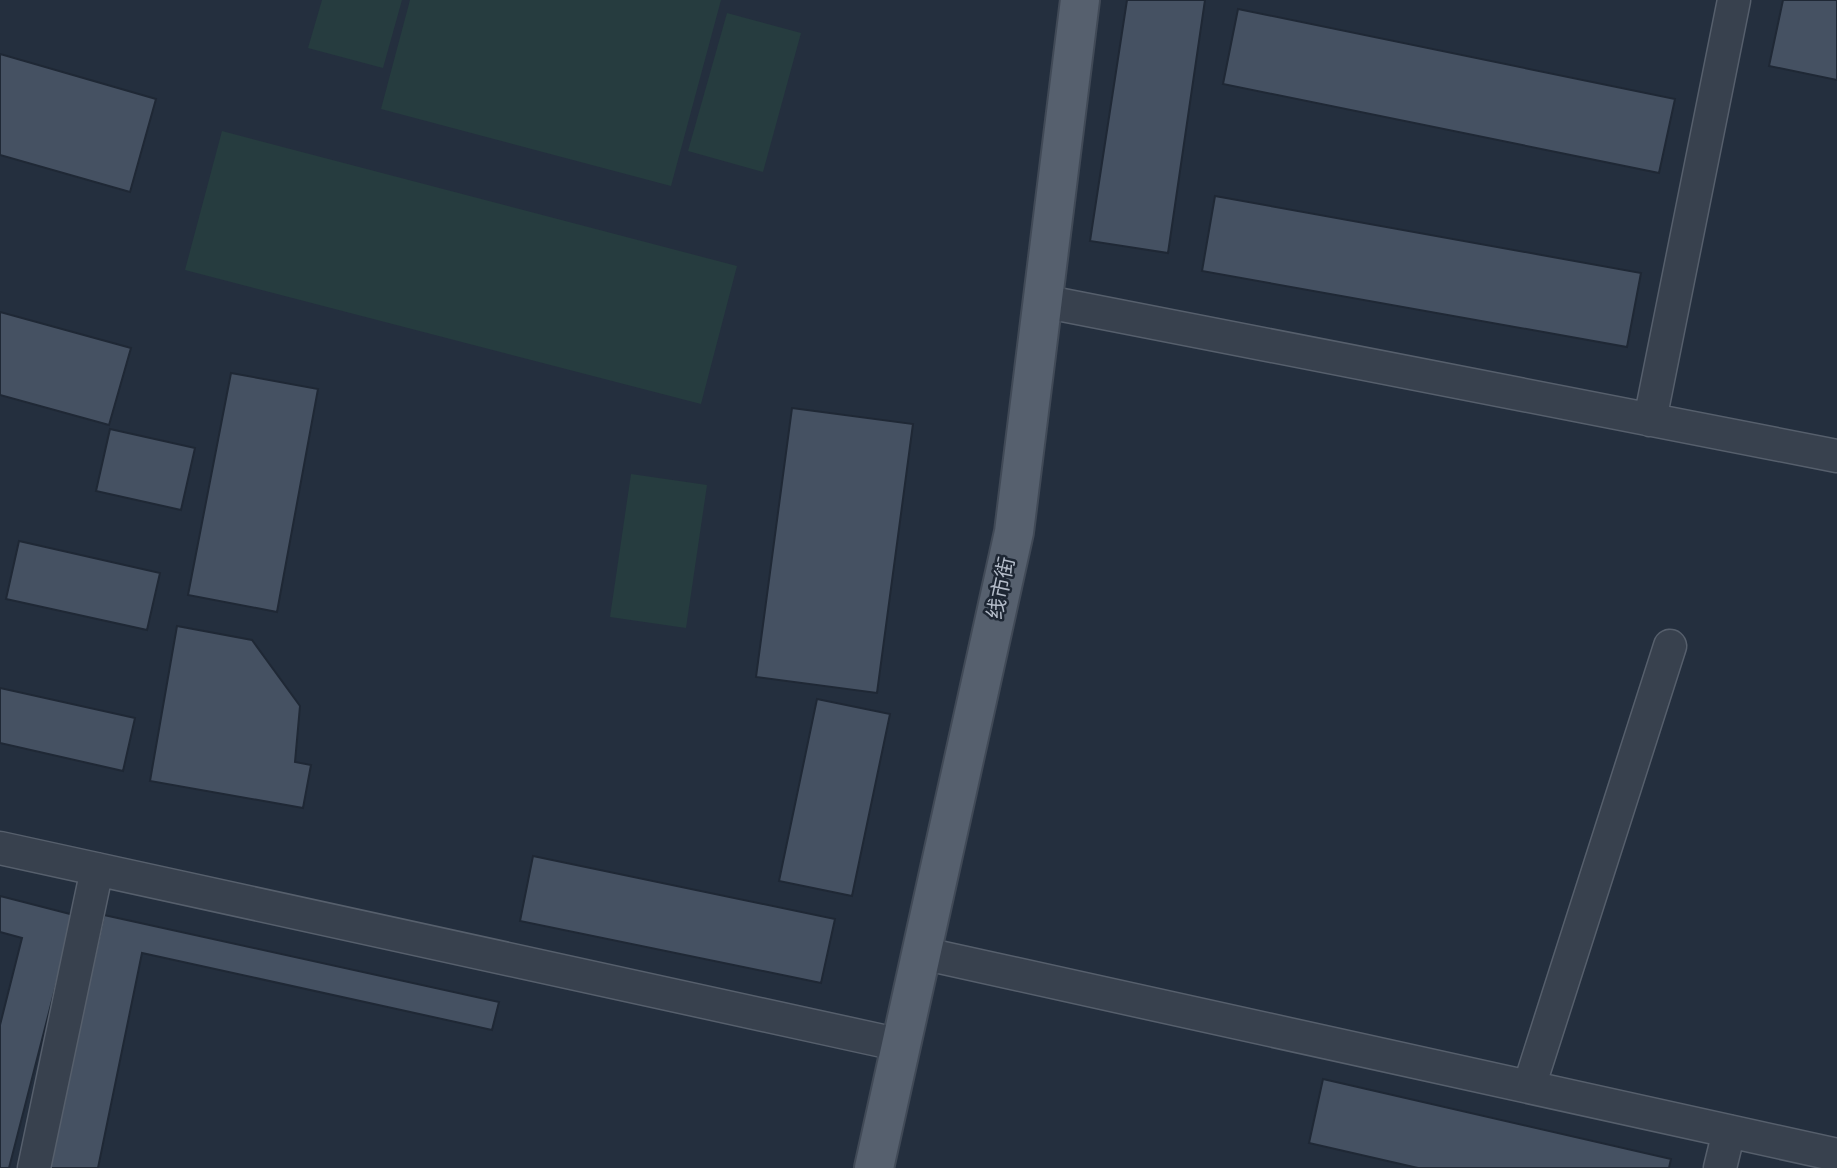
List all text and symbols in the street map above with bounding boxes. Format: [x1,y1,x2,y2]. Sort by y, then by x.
street label: 线市街 [981,554,1018,621]

